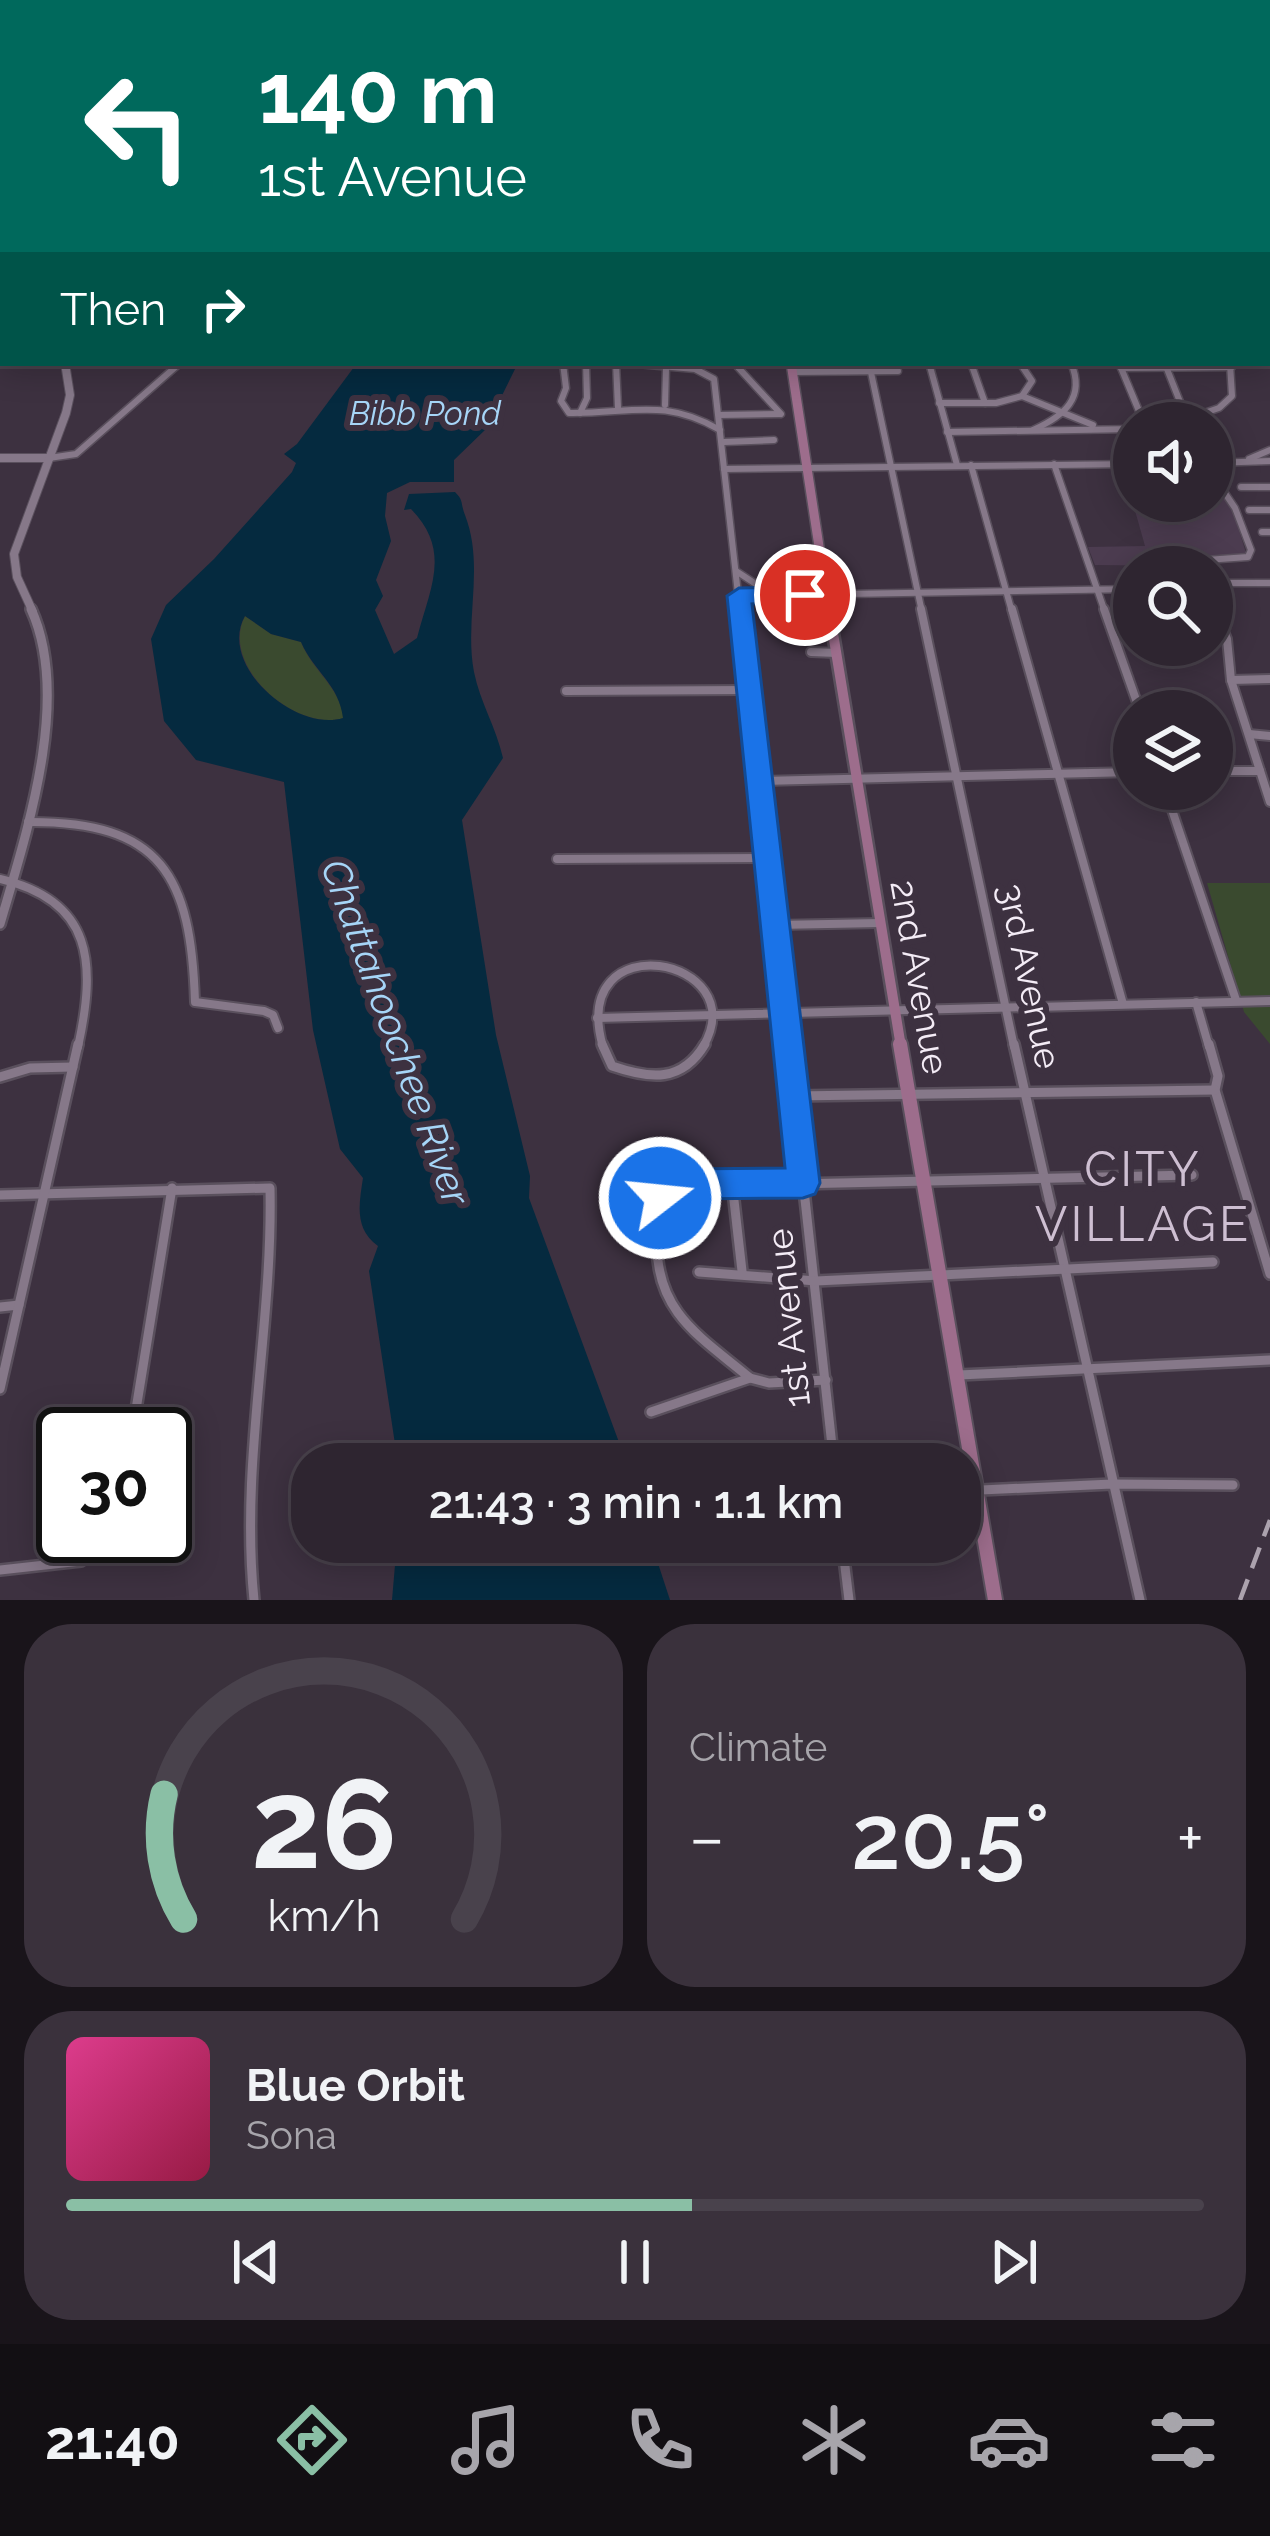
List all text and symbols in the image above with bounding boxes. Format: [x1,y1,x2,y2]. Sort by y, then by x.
text: 140 m [258,44,497,143]
icon: left [60,48,216,204]
text: 1st Avenue [258,145,527,209]
icon: right [190,276,256,342]
text: Then [60,283,166,336]
water label: Bibb Pond [349,394,502,433]
map controls [1113,402,1233,810]
button: sound [1113,402,1233,522]
pin [754,544,856,646]
button: search [1113,546,1233,666]
icon: arrive [772,562,838,628]
button: layers [1113,690,1233,810]
water label: Chattahoochee River [312,853,481,1213]
street label: 2nd Avenue [882,877,958,1077]
street label: 3rd Avenue [990,880,1070,1072]
position arrow [597,1135,723,1261]
district label: CITY VILLAGE [1035,1141,1251,1252]
street label: 1st Avenue [758,1227,818,1409]
speed limit sign: 30 [36,1407,192,1563]
text: 21:43 · 3 min · 1.1 km [429,1476,843,1529]
text: Climate [689,1724,827,1770]
text: 26 [250,1751,397,1897]
text: 20.5° [851,1784,1050,1890]
text: − [689,1799,725,1876]
text: + [1177,1799,1204,1876]
text: km/h [267,1890,380,1940]
text: Blue Orbit [246,2059,465,2112]
text: Sona [246,2112,337,2158]
icon: previous [223,2229,289,2295]
icon: pause [602,2229,668,2295]
icon: next [981,2229,1047,2295]
icon: directions [270,2398,354,2482]
icon: music [444,2398,528,2482]
icon: phone [618,2398,702,2482]
icon: climate [792,2398,876,2482]
icon: car [967,2398,1051,2482]
icon: filters [1141,2398,1225,2482]
text: 21:40 [45,2408,180,2472]

